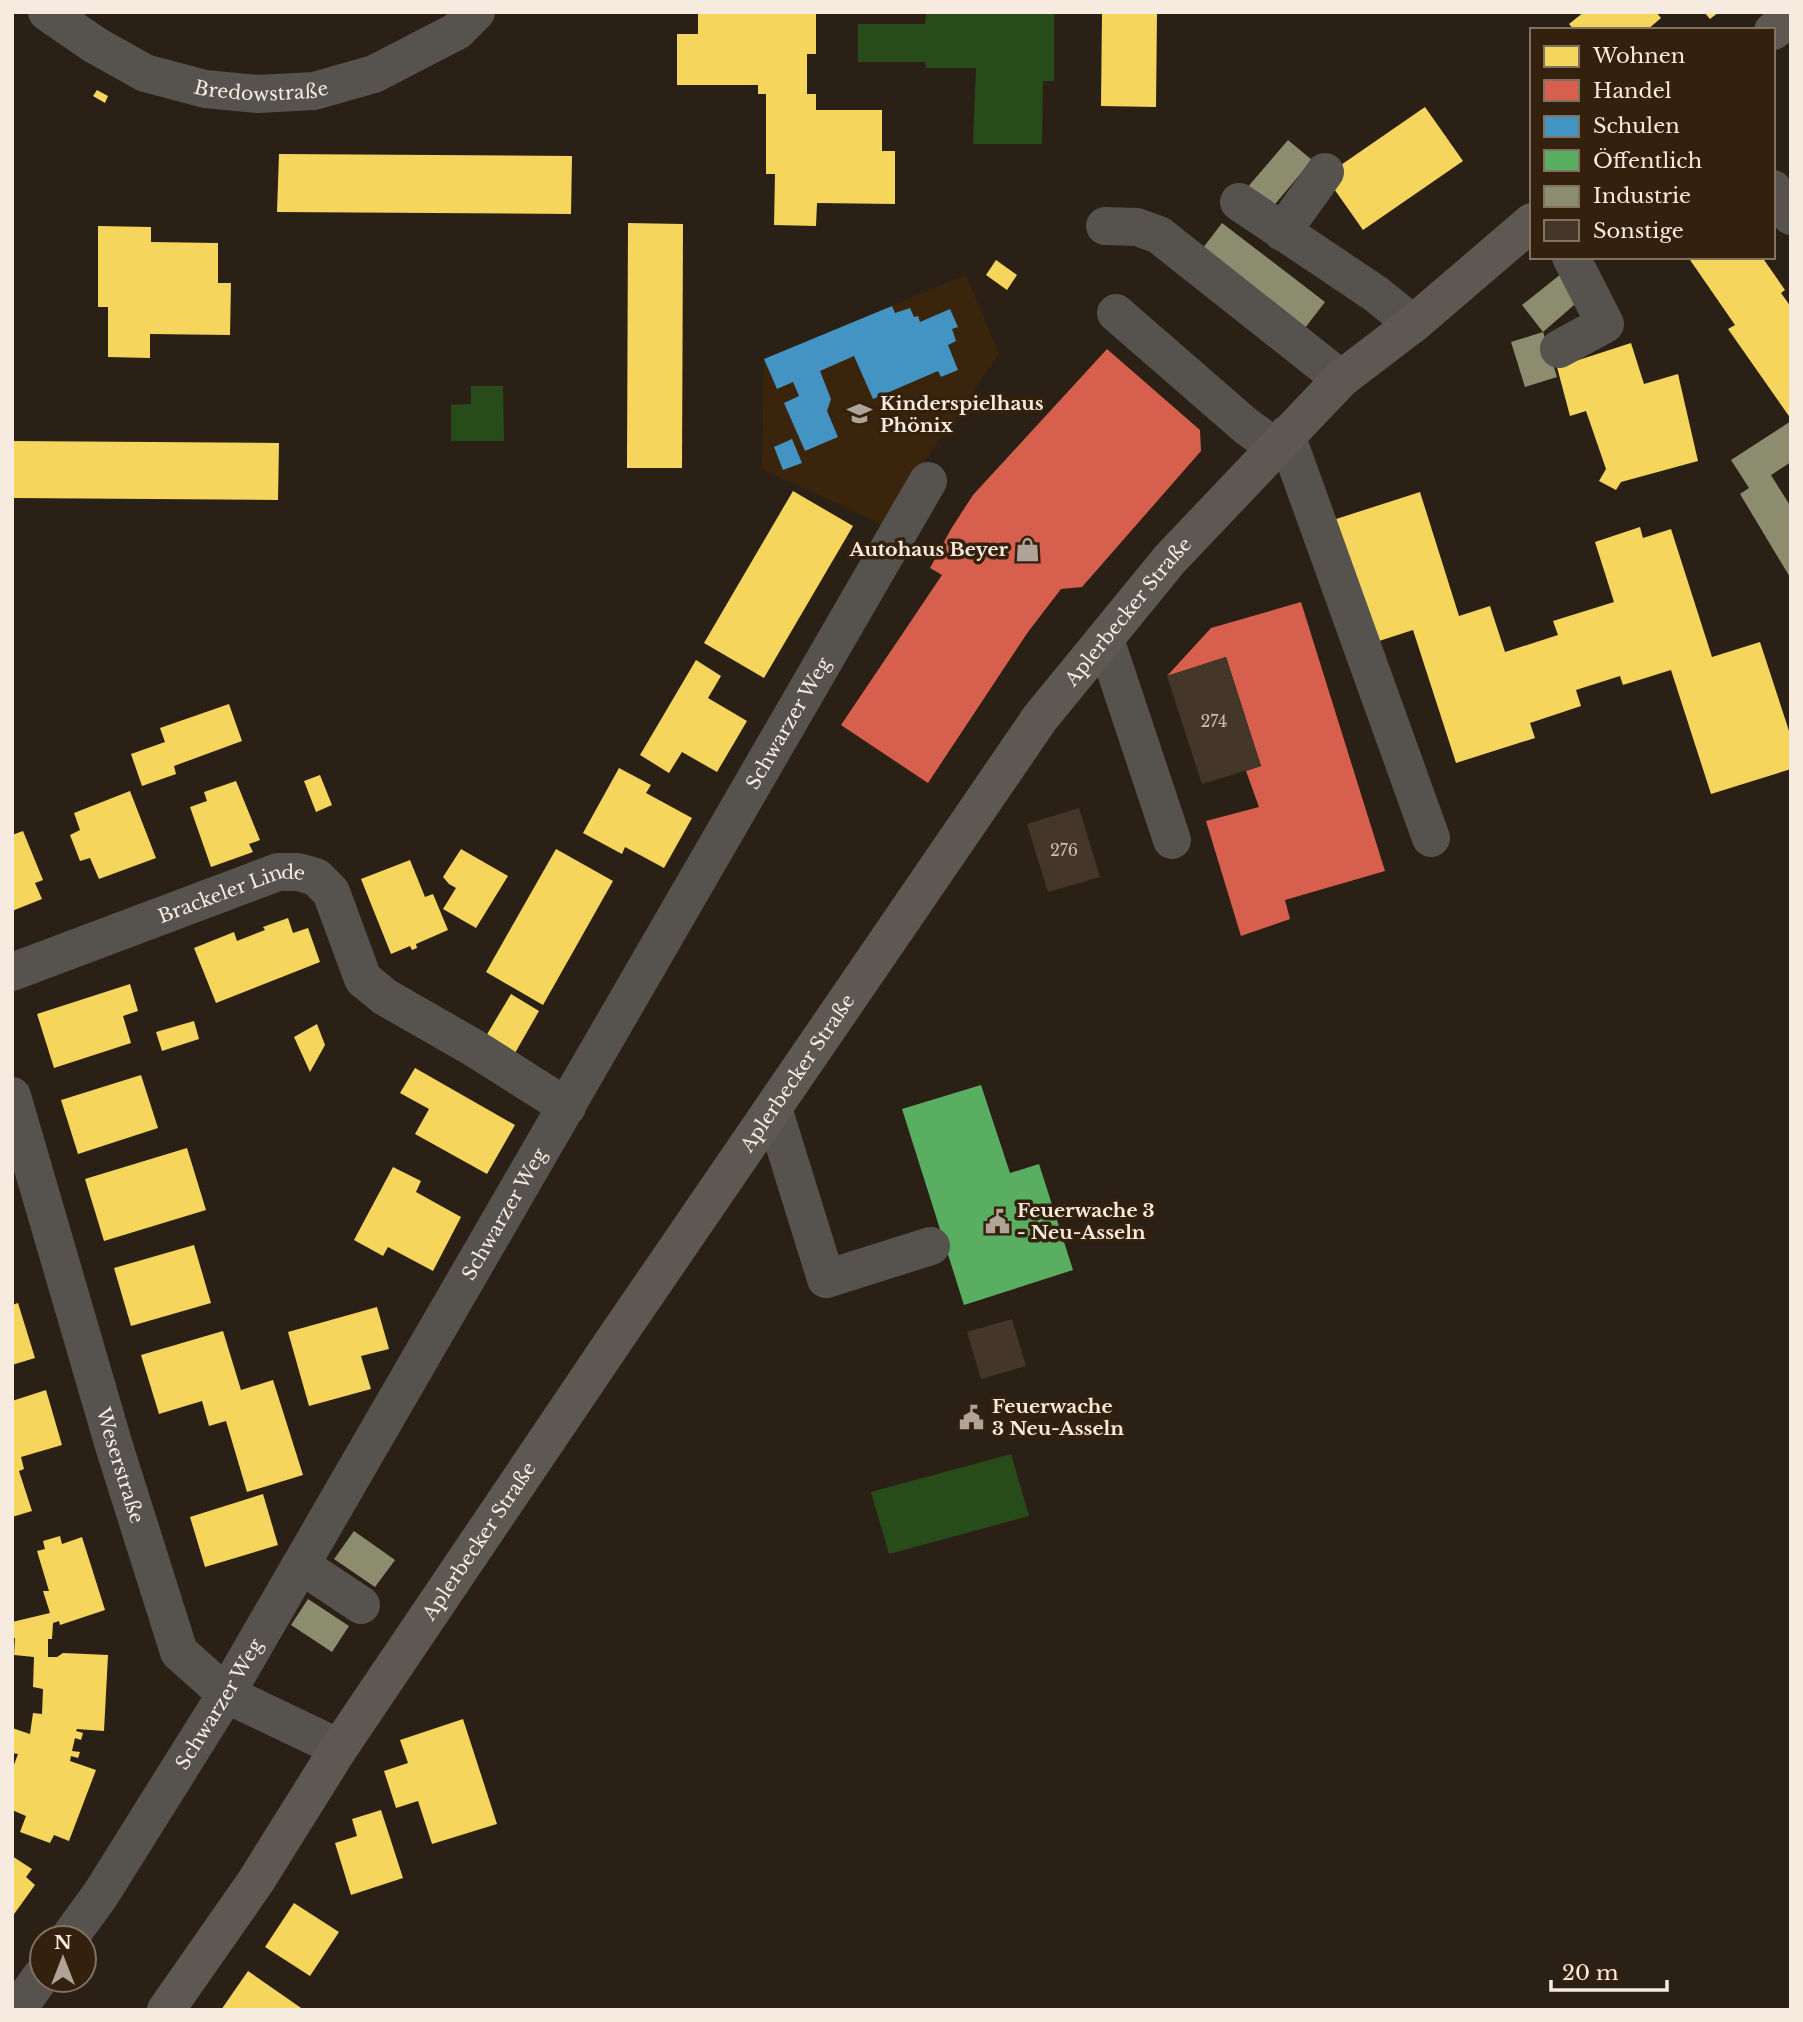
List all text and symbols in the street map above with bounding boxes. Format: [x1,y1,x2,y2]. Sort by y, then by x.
legend [1530,28,1775,259]
text: Wohnen [1592,43,1685,69]
street label: Bredowstraße [191,76,331,106]
text: Handel [1593,78,1672,104]
text: Schulen [1593,113,1680,139]
text: Öffentlich [1593,148,1702,174]
text: Industrie [1593,183,1691,209]
text: Sonstige [1593,218,1684,244]
place label: Kinderspielhaus Phönix [880,392,1044,437]
school or university icon: Kinderspielhaus Phönix [846,400,874,428]
street label: Aplerbecker Straße [1059,533,1196,692]
shop icon: Autohaus Beyer [1014,535,1042,563]
place label: Autohaus Beyer [849,538,1009,561]
street label: Schwarzer Weg [741,653,836,793]
house number: 274 [1201,711,1227,731]
house number: 276 [1050,840,1078,860]
street label: Brackeler Linde [155,860,308,928]
street label: Aplerbecker Straße [735,990,860,1157]
street label: Schwarzer Weg [457,1143,552,1284]
place label: Feuerwache 3 - Neu-Asseln [1017,1199,1155,1244]
public building icon: Feuerwache 3 - Neu-Asseln [983,1207,1011,1235]
place label: Feuerwache 3 Neu-Asseln [992,1395,1124,1440]
public building icon: Feuerwache 3 Neu-Asseln [958,1403,986,1431]
street label: Weserstraße [91,1404,149,1526]
street label: Aplerbecker Straße [417,1458,541,1625]
street label: Schwarzer Weg [171,1634,268,1774]
north arrow [28,1924,98,1994]
text: N [54,1931,72,1954]
scale bar [1551,1948,1666,1992]
text: 20 m [1562,1960,1619,1986]

